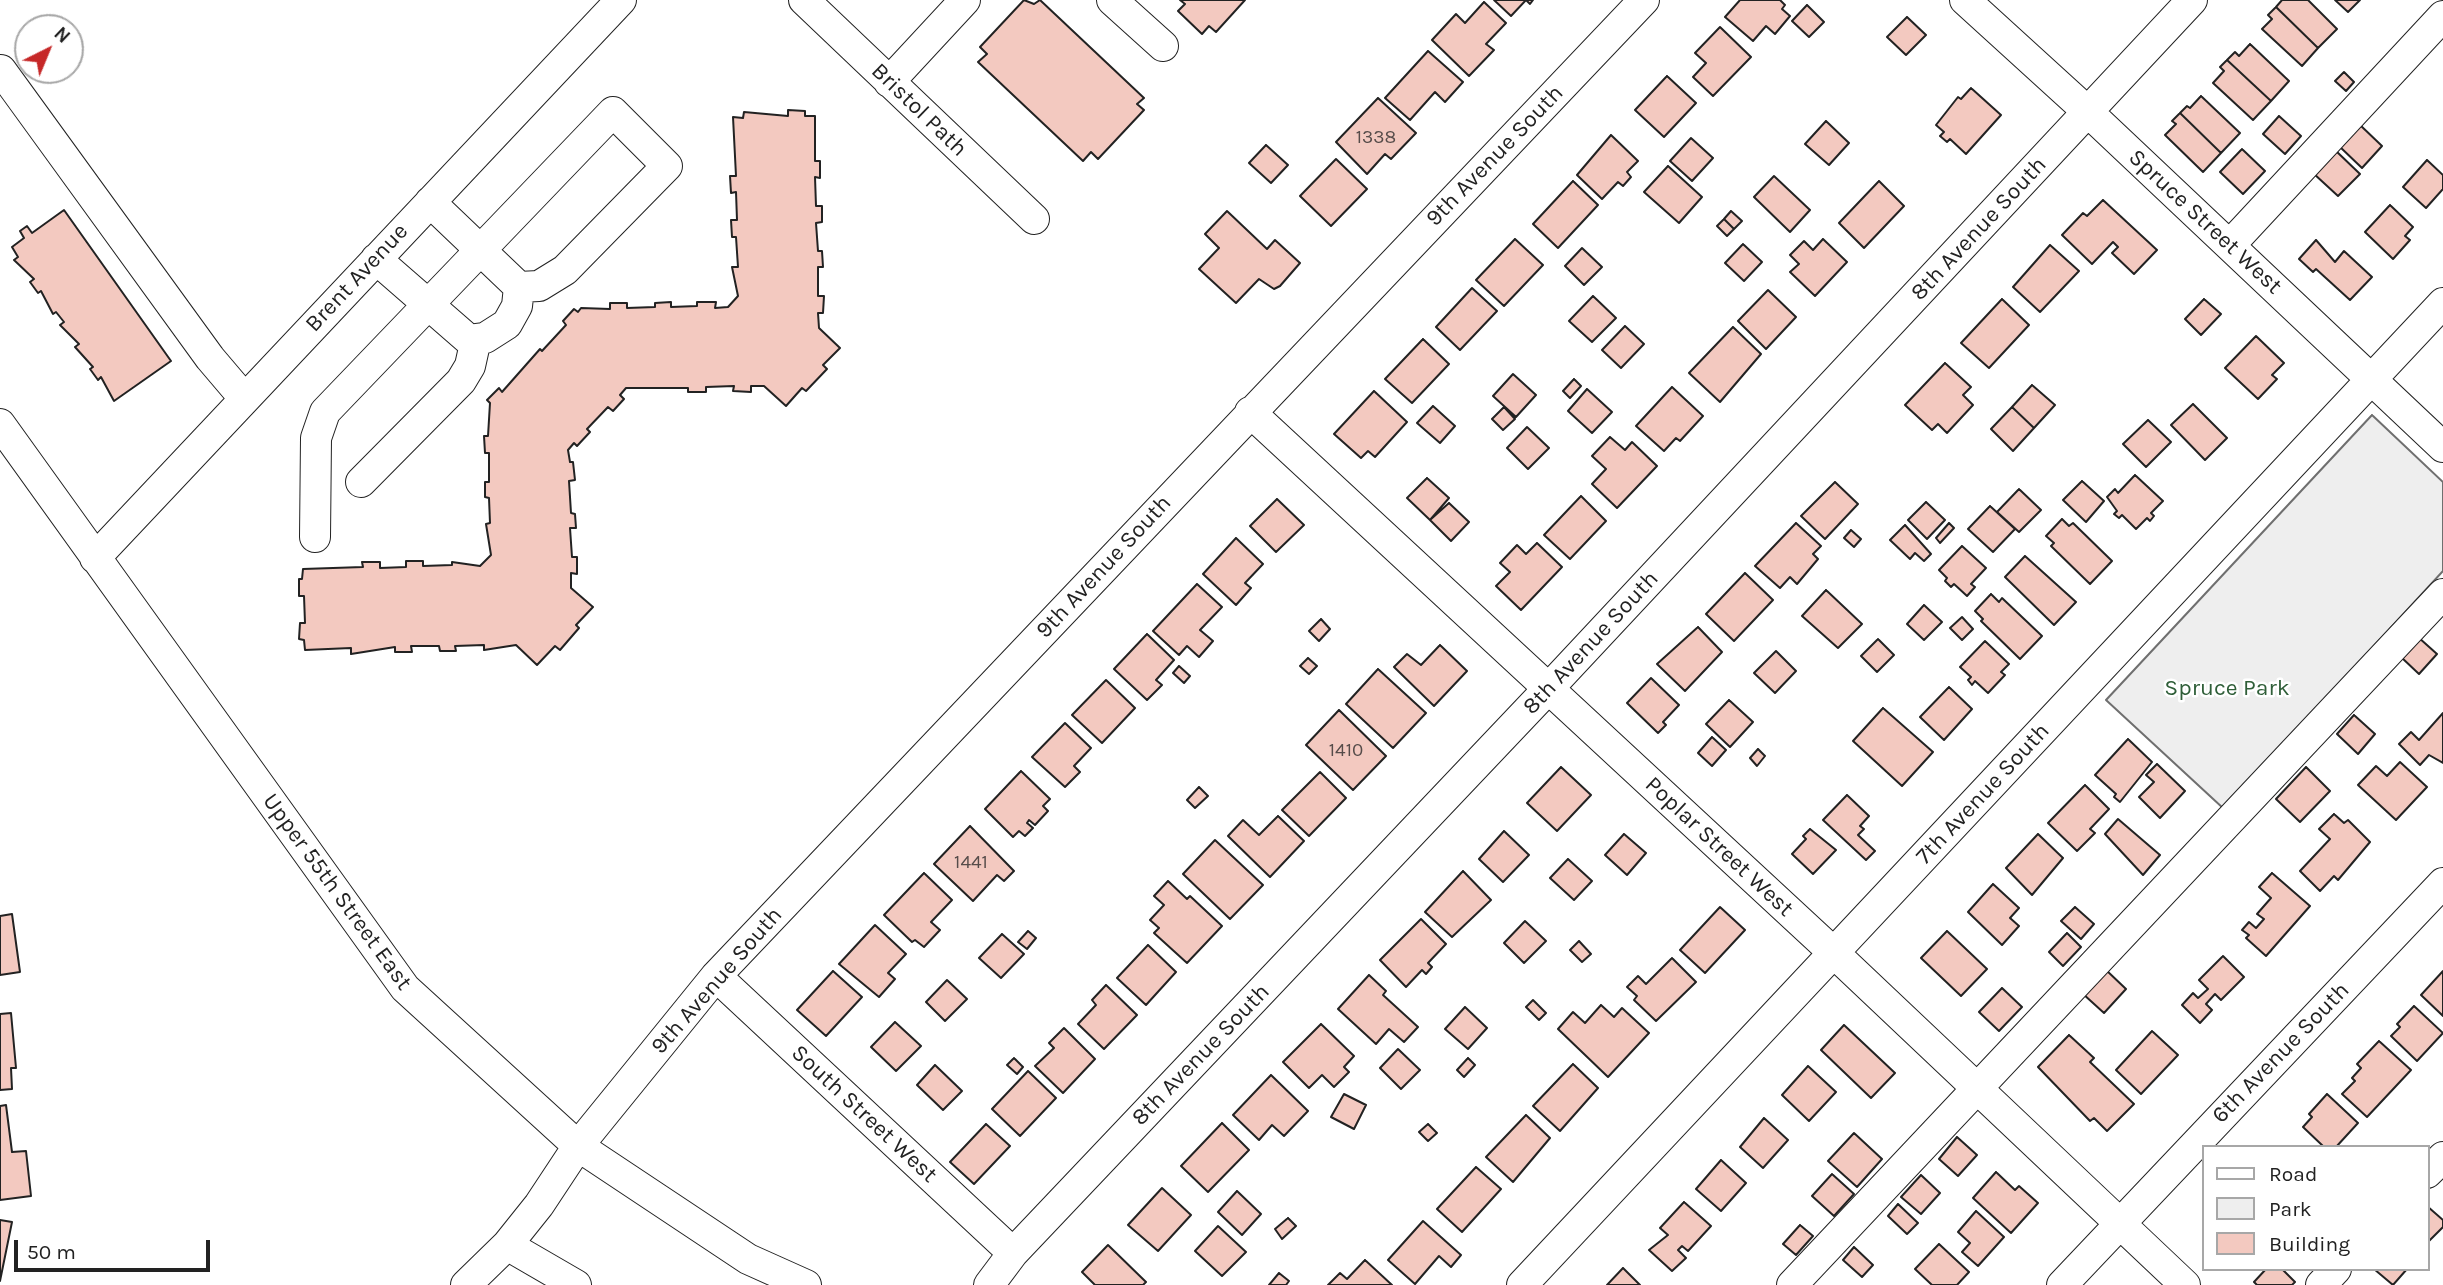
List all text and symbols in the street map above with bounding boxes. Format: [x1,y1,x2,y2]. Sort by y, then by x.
north arrow [14,14,84,84]
text: N [49,22,74,48]
street label: Bristol Path [865,57,973,163]
street label: 9th Avenue South [1421,80,1569,232]
house number: 1338 [1356,127,1396,149]
street label: Spruce Street West [2123,144,2287,300]
street label: 8th Avenue South [1905,151,2053,307]
street label: Brent Avenue [300,218,414,338]
street label: 9th Avenue South [1031,490,1177,644]
street label: 8th Avenue South [1517,565,1665,721]
park label: Spruce Park [2164,674,2290,702]
street label: 7th Avenue South [1911,718,2055,870]
house number: 1410 [1329,740,1363,762]
street label: Poplar Street West [1639,771,1799,923]
street label: Upper 55th Street East [256,788,418,996]
house number: 1441 [954,852,988,874]
street label: 9th Avenue South [646,902,788,1060]
street label: 6th Avenue South [2207,977,2355,1129]
street label: 8th Avenue South [1126,978,1276,1132]
street label: South Street West [785,1039,943,1189]
legend [2202,1145,2429,1271]
text: Road [2269,1162,2317,1186]
text: Park [2269,1197,2312,1221]
scale bar [18,1226,214,1270]
text: Building [2269,1232,2350,1256]
text: 50 m [27,1240,76,1264]

